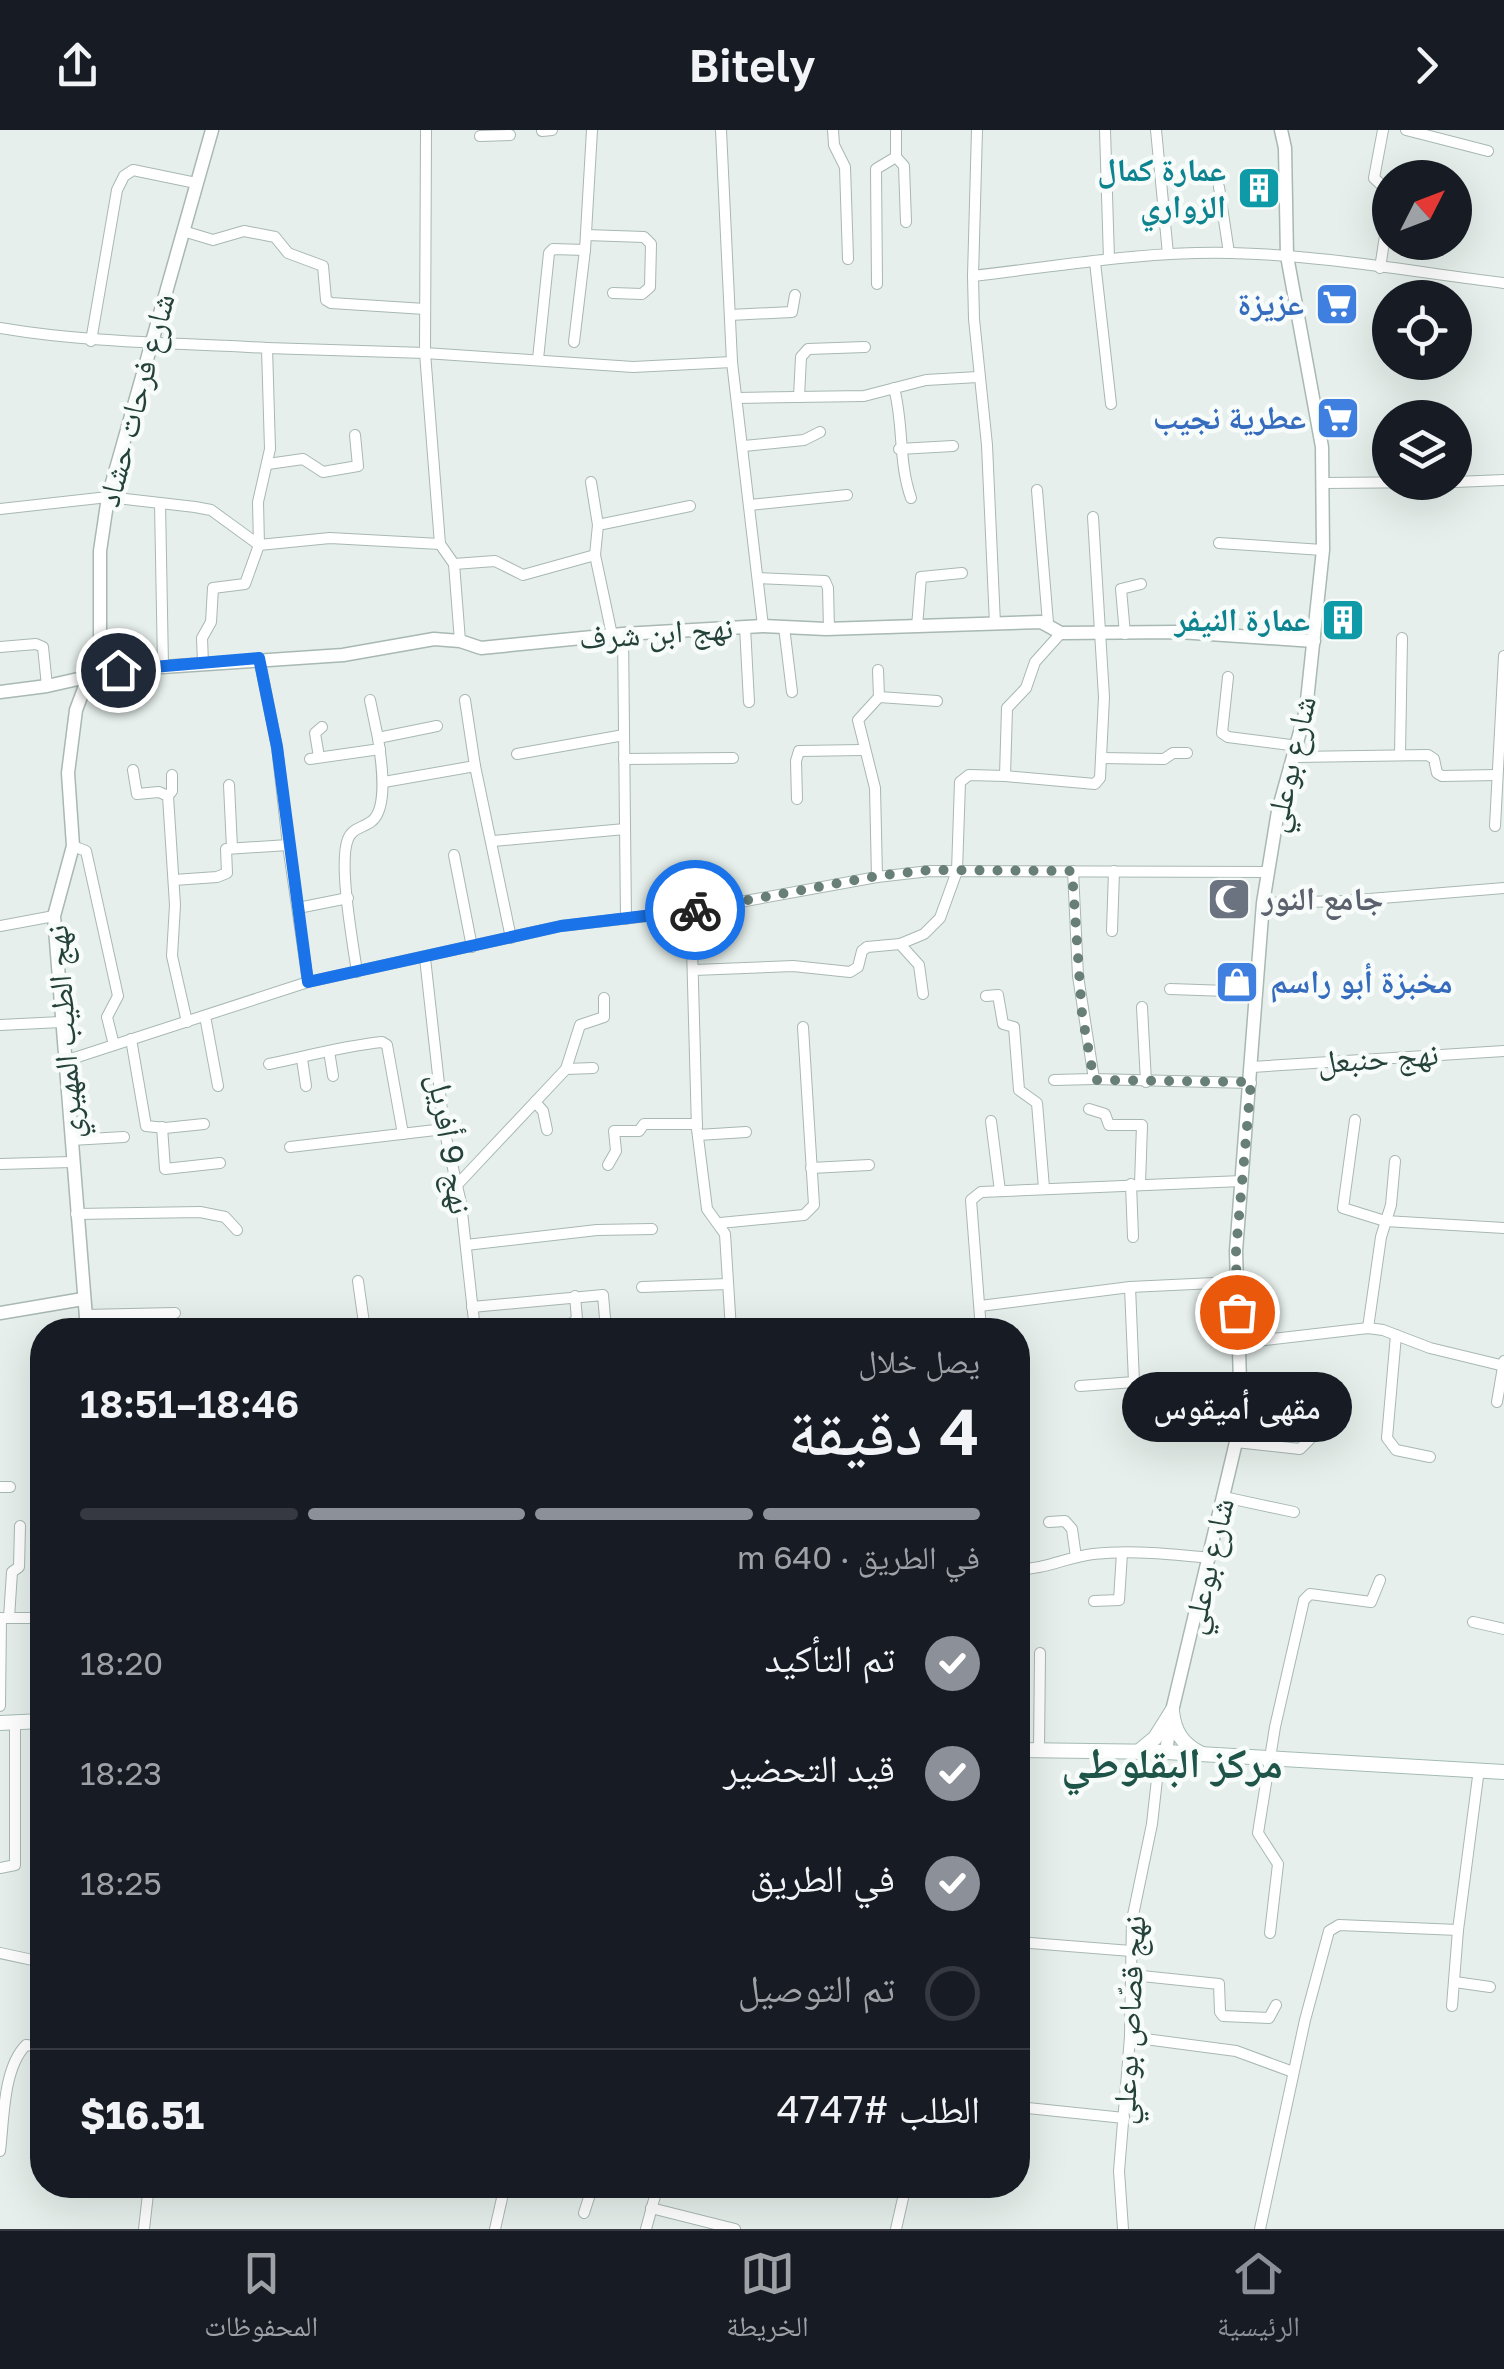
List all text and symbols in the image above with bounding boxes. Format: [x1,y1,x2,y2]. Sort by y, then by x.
icon: share [50,38,105,93]
text: Bitely [689,38,815,92]
icon: forward [1399,38,1454,93]
place label: عمارة كمال الزواري [1097,150,1226,232]
north arrow [1372,160,1472,260]
map controls [1372,160,1472,500]
building icon: عمارة كمال الزواري [1236,165,1282,211]
button: locate [1372,280,1472,380]
supermarket icon: عزيزة [1314,281,1360,327]
place label: عزيزة [1238,284,1304,322]
street label: شارع فرحات حشاد [88,289,184,511]
supermarket icon: عطرية نجيب [1315,395,1361,441]
place label: عطرية نجيب [1153,398,1306,436]
button: layers [1372,400,1472,500]
building icon: عمارة النيفر [1320,597,1366,643]
place label: عمارة النيفر [1173,600,1310,638]
street label: نهج ابن شرف [578,608,734,658]
pin [76,628,161,713]
icon: home [91,643,146,698]
street label: شارع بوعلي [1255,692,1330,837]
courier [645,860,745,960]
mosque icon: جامع النور [1206,876,1252,922]
place label: جامع النور [1260,879,1383,920]
icon: bike [668,883,723,938]
street label: نهج الطيب المهيري [37,923,97,1140]
shop icon: مخبزة أبو راسم [1214,959,1260,1005]
place label: مخبزة أبو راسم [1270,962,1453,1003]
street label: نهج حنبعل [1316,1034,1440,1082]
street label: نهج 9 أفريل [419,1071,481,1217]
pin [1195,1270,1280,1355]
icon: bag [1210,1285,1265,1340]
text: يصل خلال [858,1342,980,1380]
callout: مقهى أميقوس [1122,1372,1352,1442]
text: 18:46–18:51 [80,1381,299,1426]
text: مقهى أميقوس [1153,1388,1321,1426]
text: 4 دقيقة [788,1391,980,1469]
street label: شارع بوعلي [1173,1494,1248,1639]
text: في الطريق · 640 m [737,1538,980,1576]
text: تم التأكيد [765,1635,895,1680]
icon: check [925,1636,980,1691]
text: 18:20 [80,1644,163,1682]
district label: مركز البقلوطي [1061,1737,1283,1796]
text: قيد التحضير [723,1745,895,1790]
icon: check [925,1746,980,1801]
text: 18:23 [80,1754,162,1792]
text: في الطريق [750,1855,895,1900]
icon: check [925,1856,980,1911]
text: 18:25 [80,1864,162,1902]
street label: نهج قصّاص بوعلي [1104,1914,1160,2126]
text: تم التوصيل [738,1965,895,2010]
text: الطلب #4747 [777,2086,980,2131]
text: $16.51 [80,2092,204,2137]
tab: المحفوظات [204,2246,318,2354]
tab: الخريطة [726,2246,809,2354]
tab: الرئيسية [1217,2246,1300,2354]

